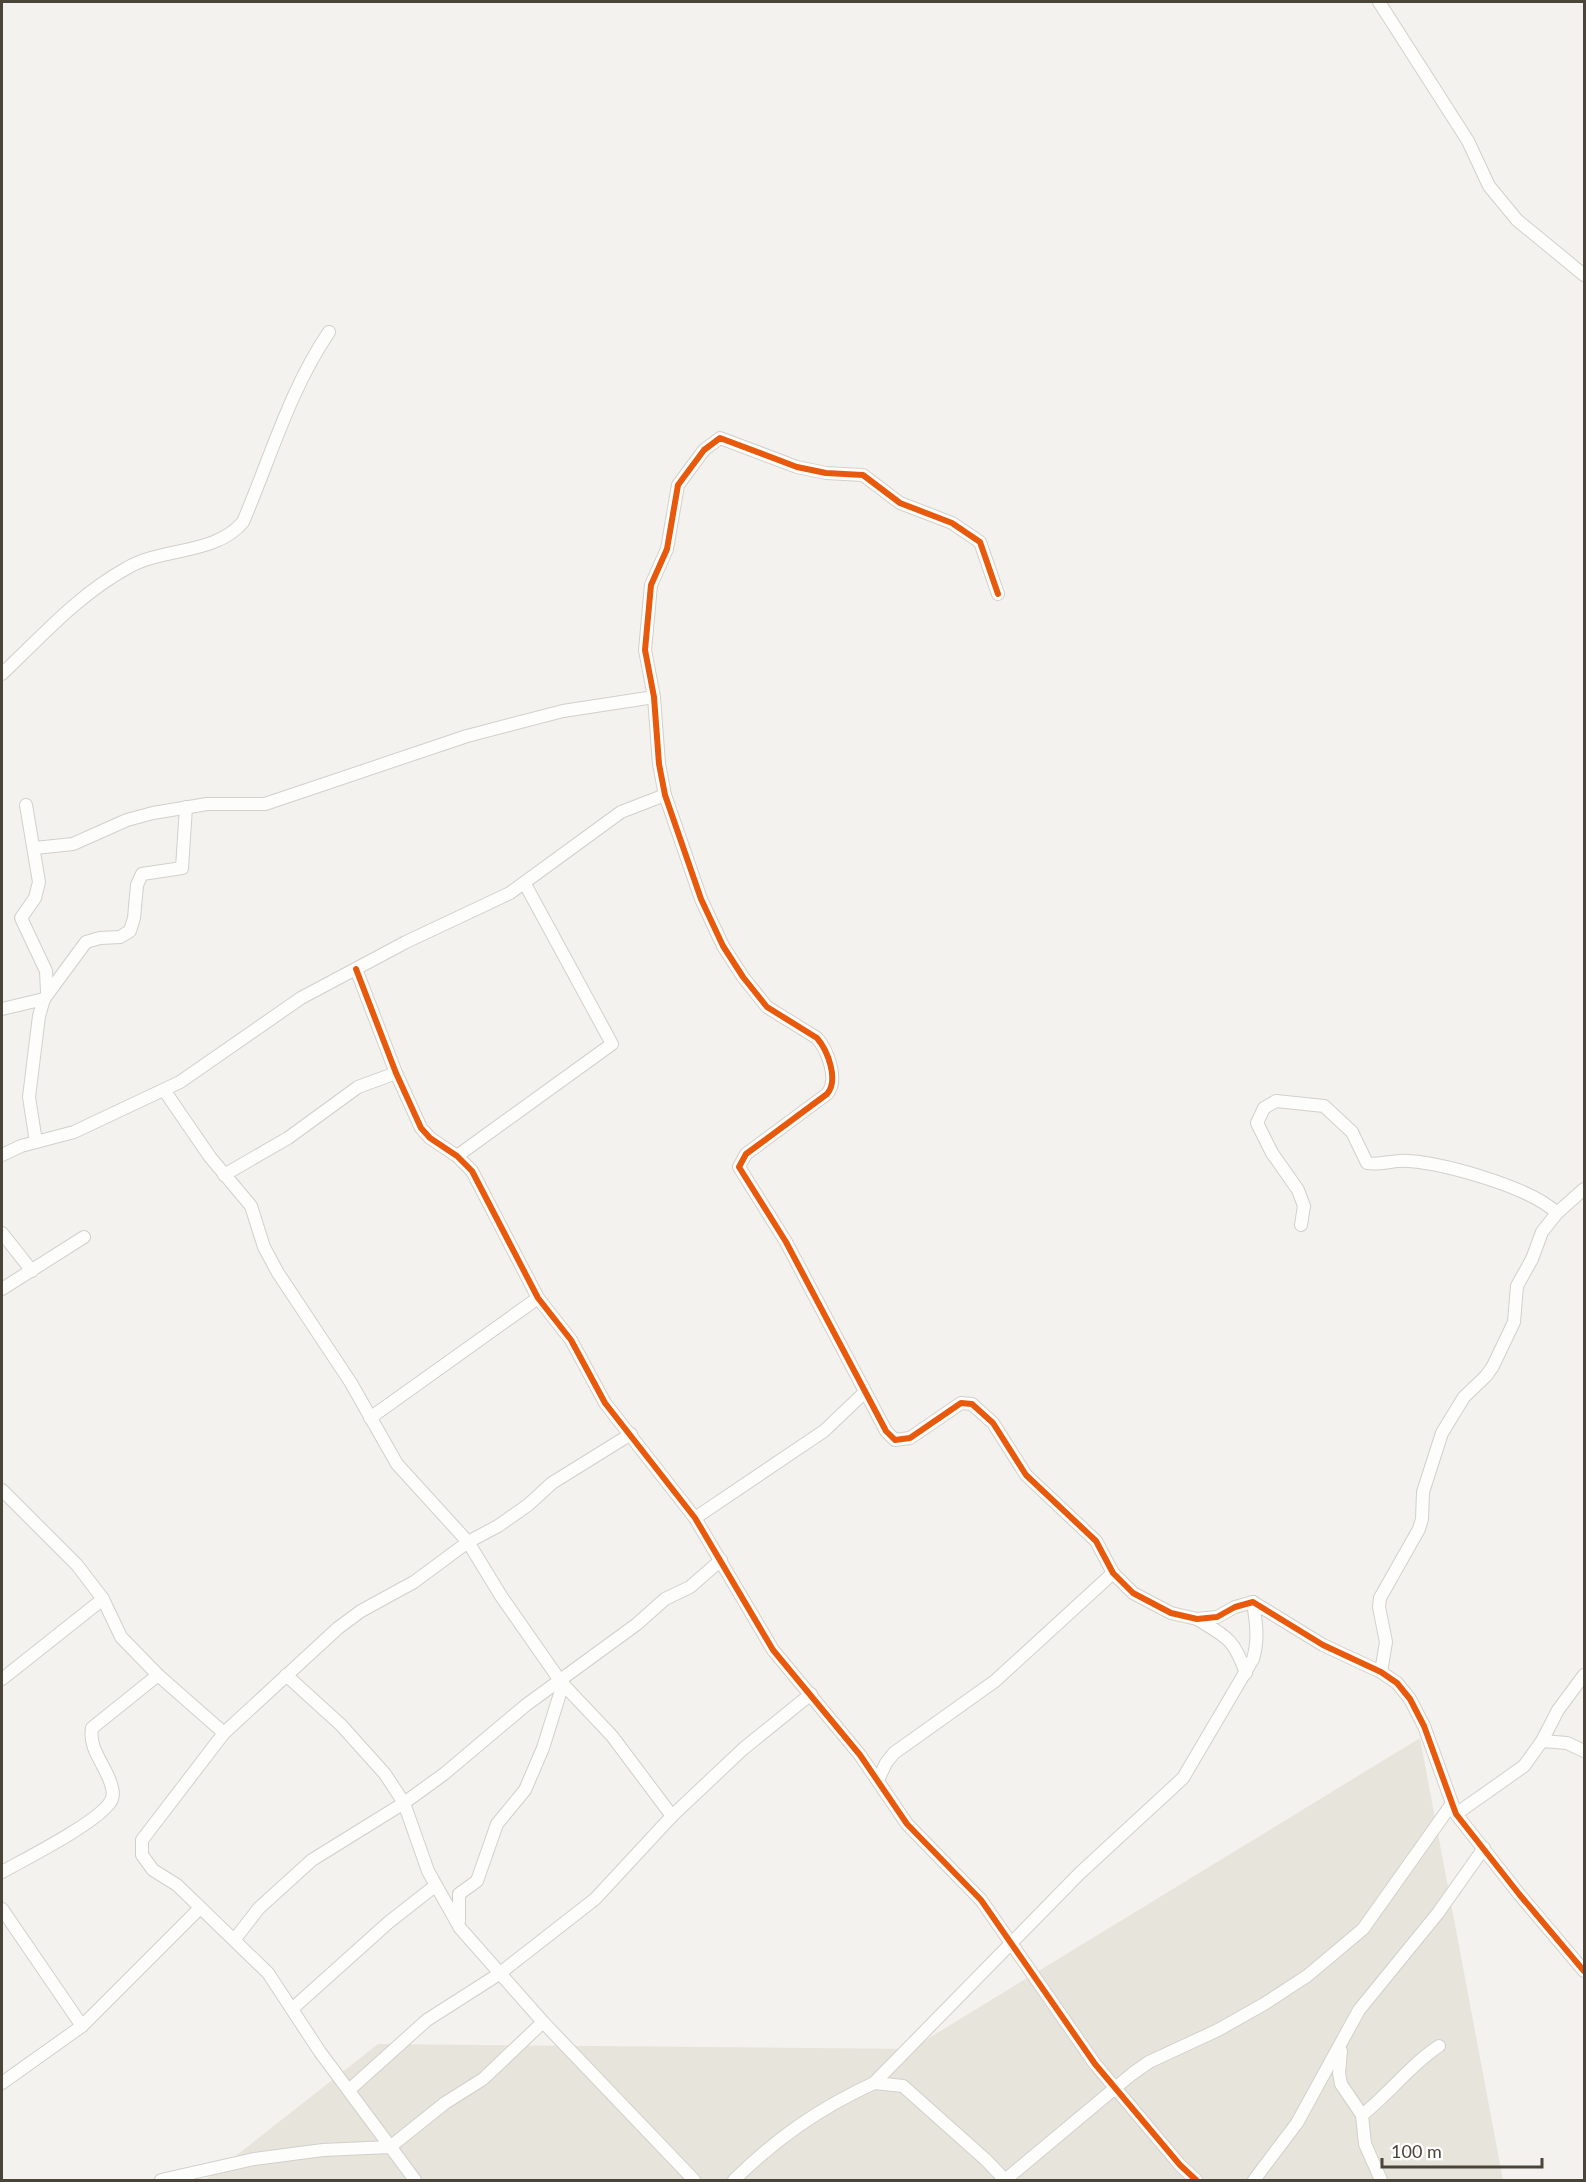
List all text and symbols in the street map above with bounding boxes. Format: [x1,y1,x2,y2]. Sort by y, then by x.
scale bar [1382,2131,1542,2169]
text: 100 m [1391,2140,1442,2162]

